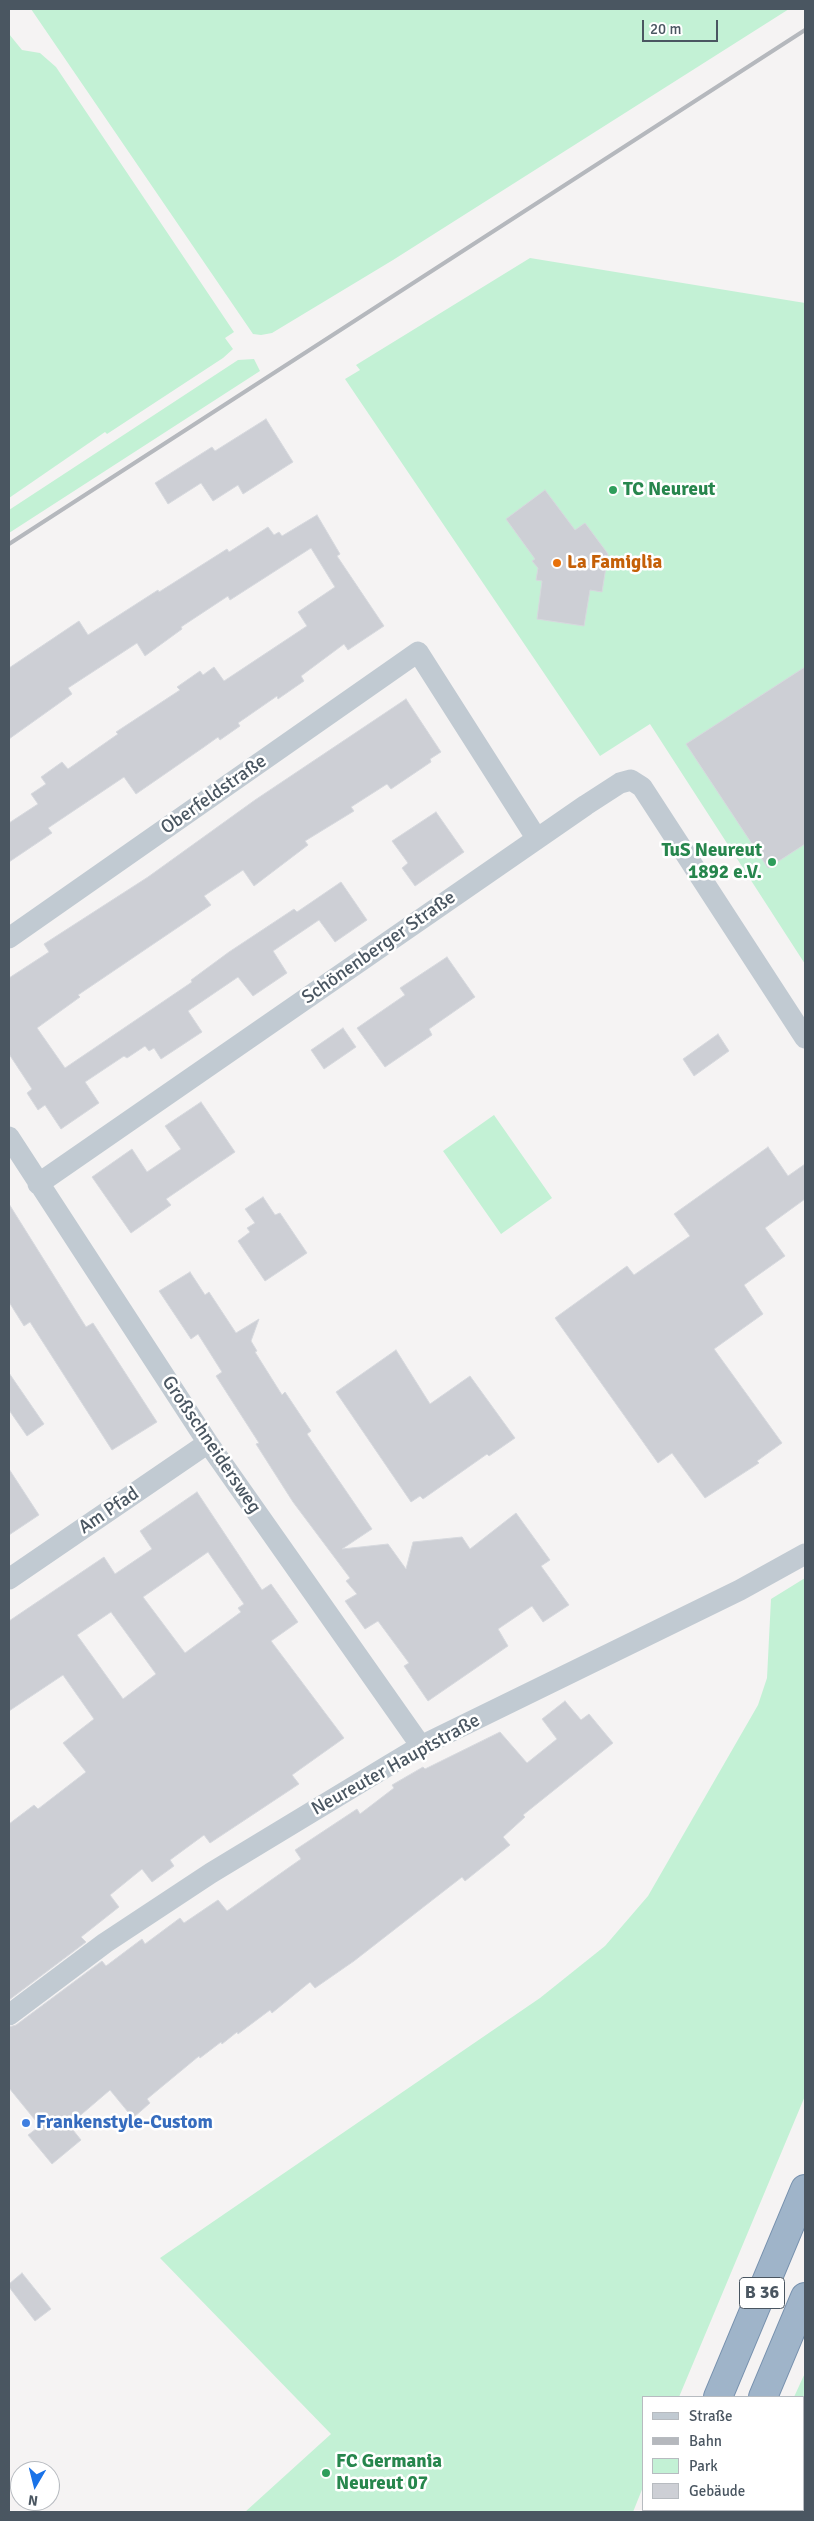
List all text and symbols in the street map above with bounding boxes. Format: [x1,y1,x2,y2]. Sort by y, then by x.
scale bar [644,10,720,42]
text: 20 m [650,20,681,38]
place label: TC Neureut [623,479,715,501]
marker: TC Neureut [607,484,619,496]
place label: La Famiglia [567,552,662,574]
marker: La Famiglia [551,557,563,569]
street label: Oberfeldstraße [157,750,271,840]
place label: TuS Neureut 1892 e.V. [661,840,762,884]
marker: TuS Neureut 1892 e.V. [766,856,778,868]
street label: Schönenberger Straße [298,886,460,1010]
street label: Großschneidersweg [157,1372,265,1518]
street label: Am Pfad [74,1483,144,1539]
street label: Neureuter Hauptstraße [308,1709,484,1821]
place label: Frankenstyle-Custom [36,2112,213,2134]
marker: Frankenstyle-Custom [20,2117,32,2129]
road number: B 36 [740,2278,784,2308]
legend [642,2396,804,2511]
text: Straße [689,2407,733,2425]
text: Bahn [689,2432,722,2450]
place label: FC Germania Neureut 07 [336,2451,442,2495]
text: Park [689,2457,718,2475]
north arrow [10,2461,60,2511]
marker: FC Germania Neureut 07 [320,2467,332,2479]
text: Gebäude [689,2482,745,2500]
text: N [27,2491,39,2509]

